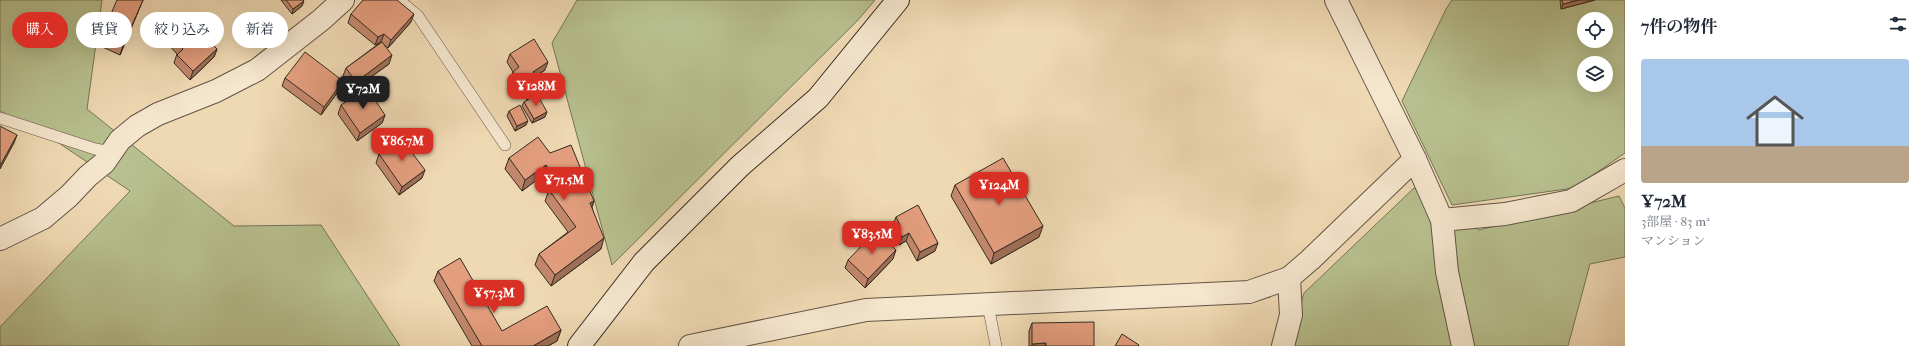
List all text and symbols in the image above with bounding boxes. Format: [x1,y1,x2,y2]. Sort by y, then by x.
chip: 購入 [12,12,68,48]
chip: 賃貸 [76,12,132,48]
chip: 絞り込み [140,12,224,48]
chip: 新着 [232,12,288,48]
map controls [1577,12,1613,92]
button: locate [1577,12,1613,48]
icon: filters [1887,13,1909,35]
text: 7件の物件 [1641,16,1717,36]
button: layers [1577,56,1613,92]
pin: ¥128M [508,73,564,107]
pin: ¥72M [339,76,387,110]
text: ¥128M [516,78,556,93]
text: ¥72M [346,81,380,96]
icon: home [1739,85,1811,157]
pin: ¥86.7M [369,128,435,162]
text: ¥86.7M [380,133,424,148]
pin: ¥71.5M [531,167,597,201]
text: ¥71.5M [544,172,584,187]
pin: ¥124M [971,172,1027,206]
text: ¥124M [979,177,1020,192]
text: ¥72M [1641,191,1687,211]
text: 3部屋 · 83 m² [1641,214,1710,229]
pin: ¥83.5M [839,221,905,255]
text: ¥83.5M [851,226,893,241]
text: マンション [1641,233,1705,248]
pin: ¥57.3M [461,280,527,314]
text: ¥57.3M [473,285,515,300]

